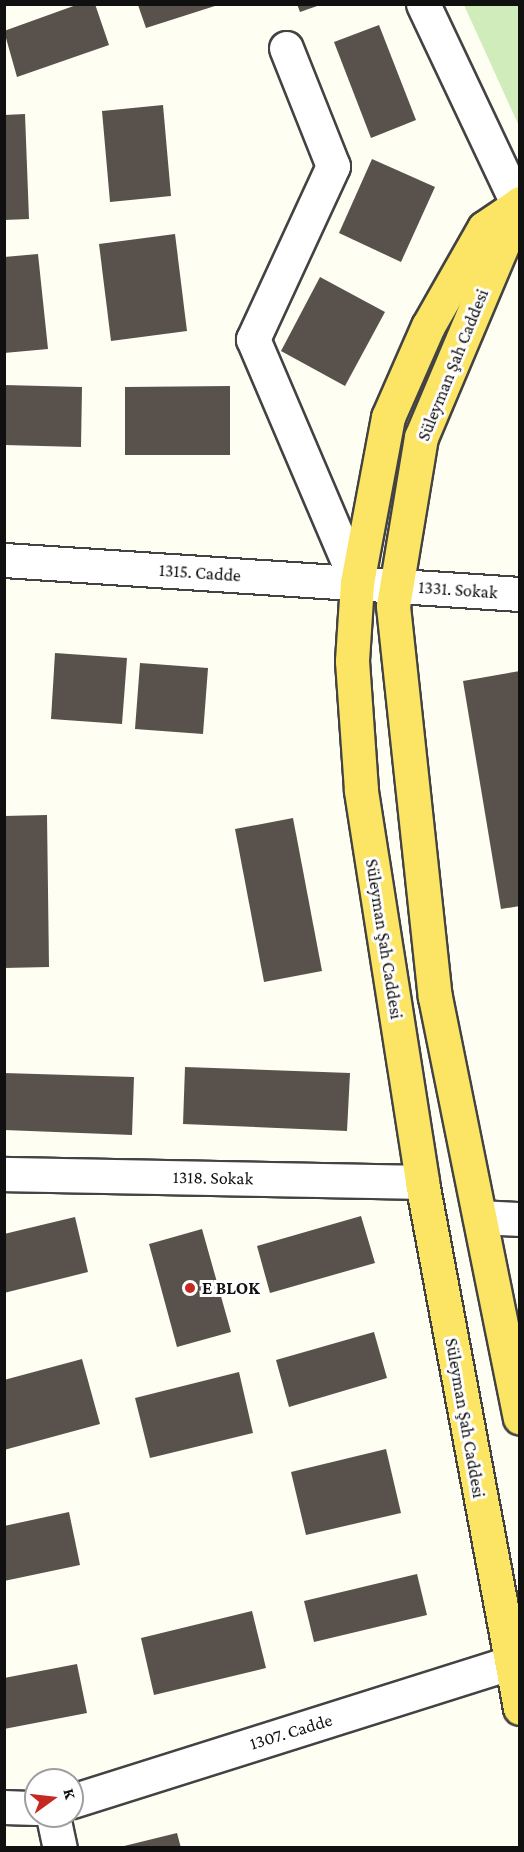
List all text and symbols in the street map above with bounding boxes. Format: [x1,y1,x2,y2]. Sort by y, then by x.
street label: Süleyman Şah Caddesi [413,286,493,444]
street label: 1315. Cadde [158,559,242,587]
street label: 1331. Sokak [418,576,498,604]
street label: Süleyman Şah Caddesi [361,857,407,1021]
street label: 1318. Sokak [173,1167,253,1189]
place label: E BLOK [202,1277,260,1299]
marker: E BLOK [183,1281,197,1295]
street label: Süleyman Şah Caddesi [440,1336,490,1500]
street label: 1307. Cadde [247,1709,335,1755]
north arrow [24,1768,84,1828]
text: K [60,1787,79,1801]

